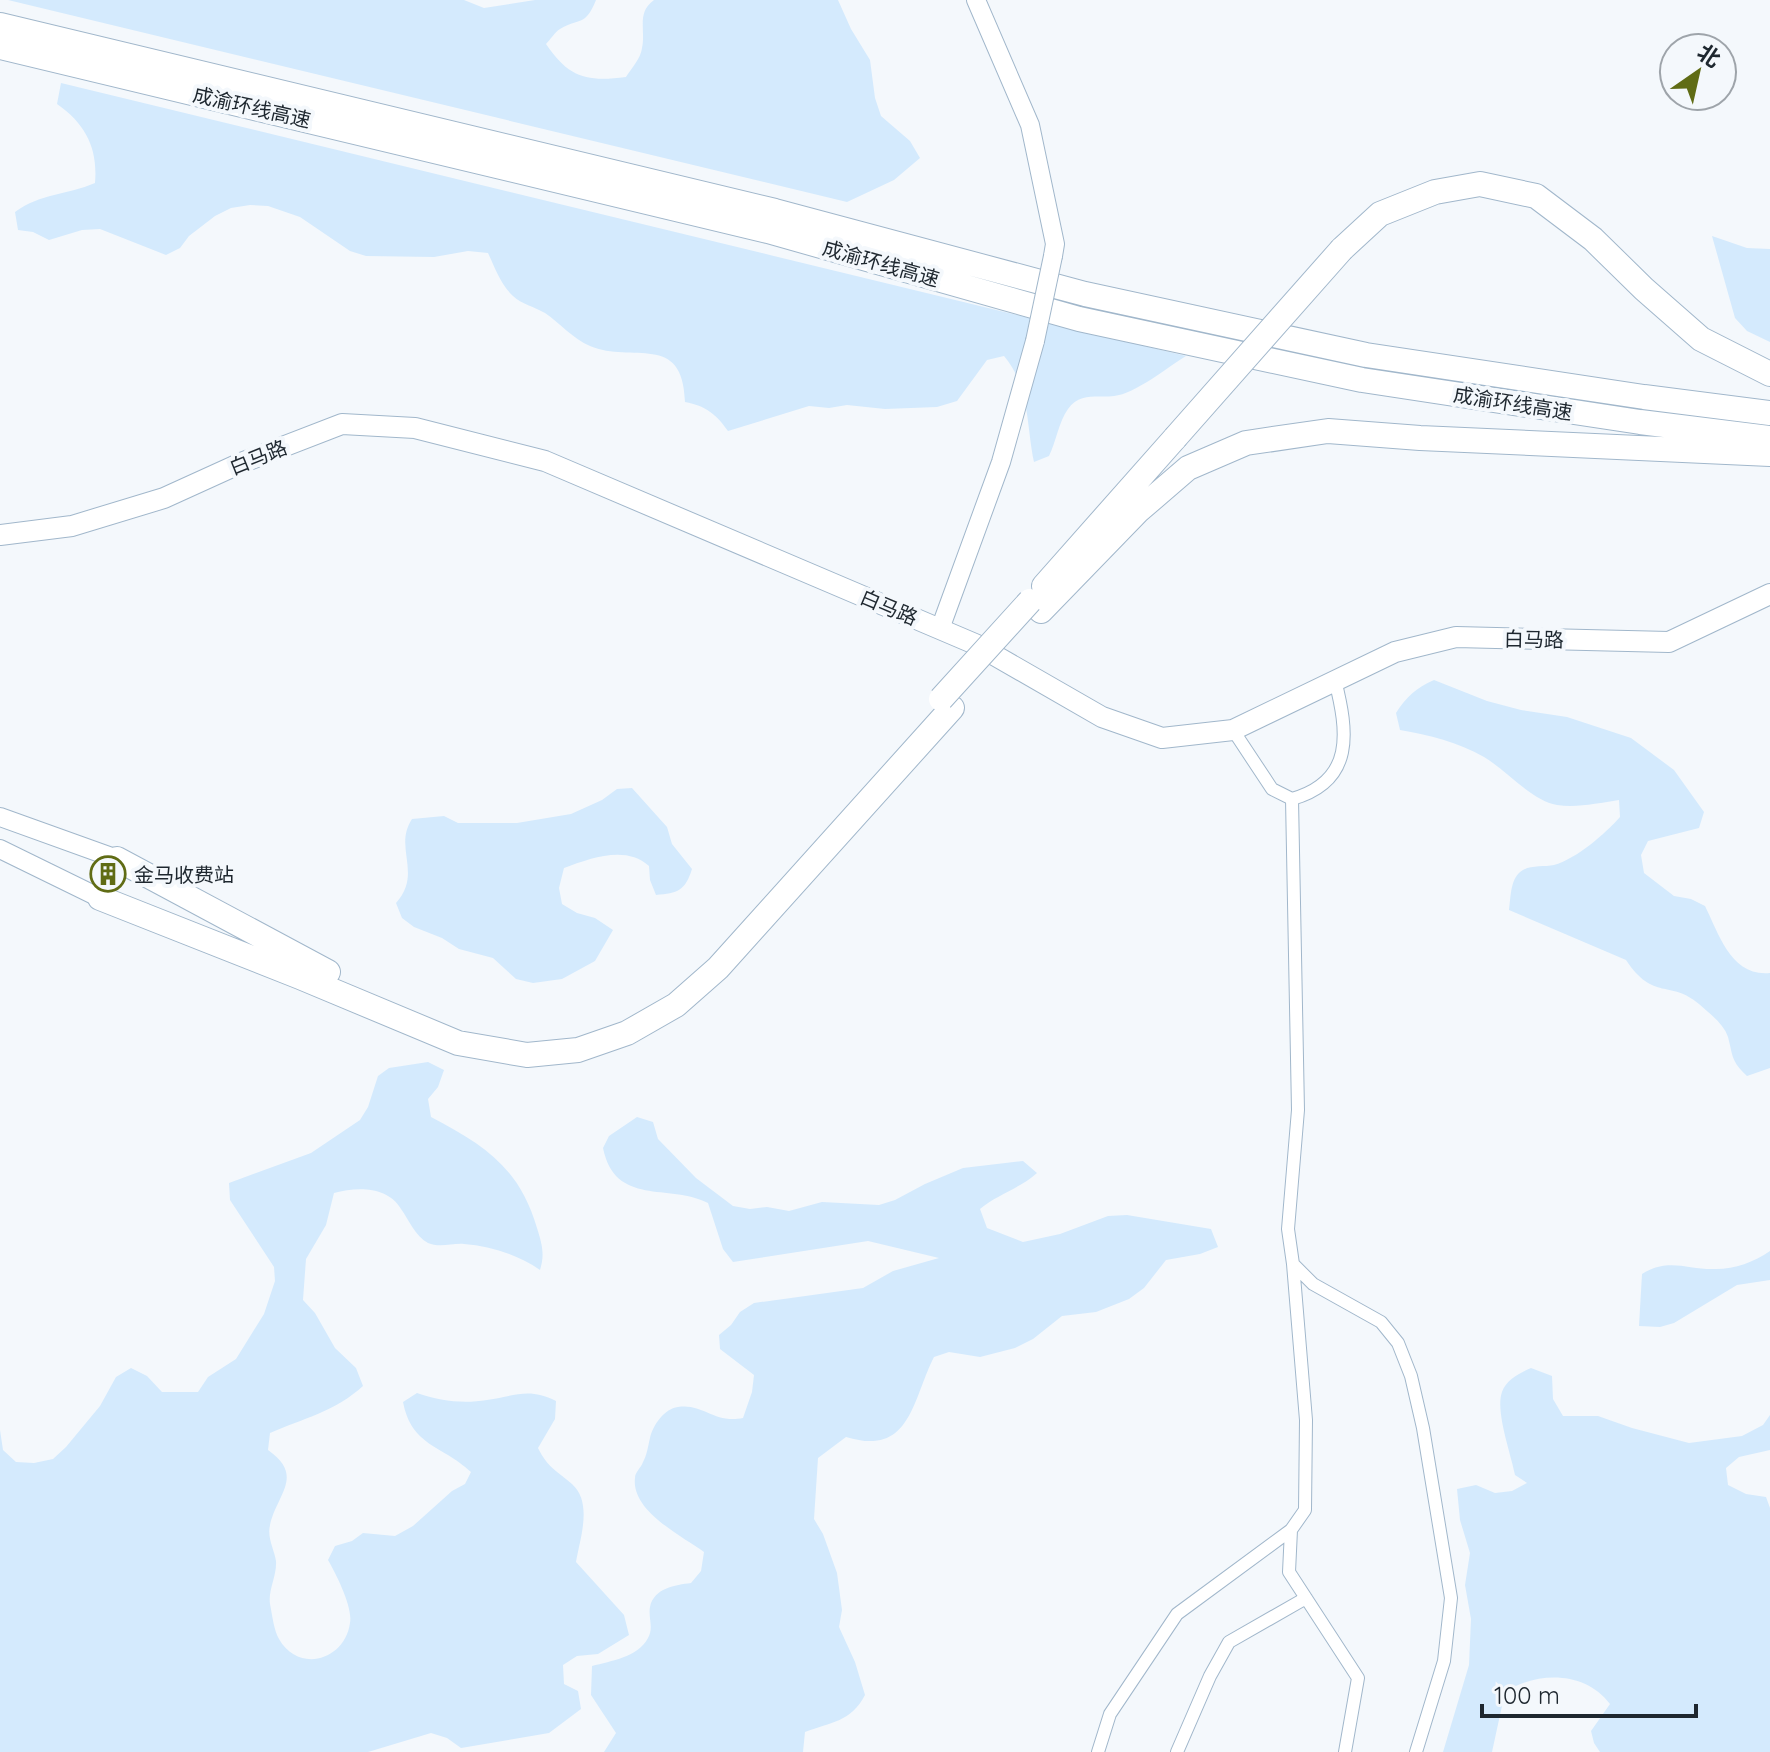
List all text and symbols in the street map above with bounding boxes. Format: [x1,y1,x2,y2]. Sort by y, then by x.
north arrow [1658,32,1738,112]
text: 北 [1692,38,1726,73]
street label: 成渝环线高速 [191,81,313,133]
street label: 成渝环线高速 [820,234,942,292]
street label: 成渝环线高速 [1452,381,1574,425]
street label: 白马路 [226,434,290,480]
street label: 白马路 [857,584,921,630]
street label: 白马路 [1504,626,1564,652]
building icon: 金马收费站 [89,855,127,893]
place label: 金马收费站 [134,862,234,887]
scale bar [1482,1668,1696,1718]
text: 100 m [1494,1680,1560,1710]

